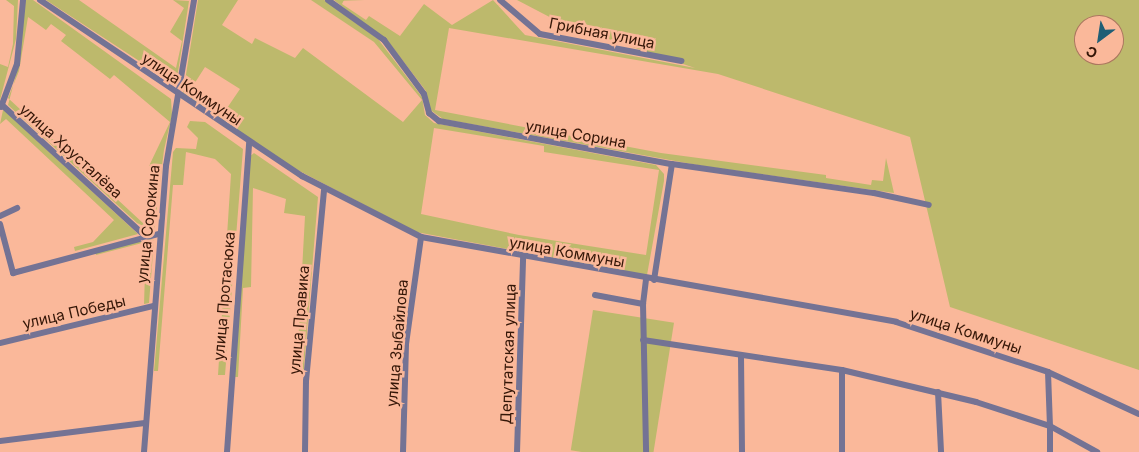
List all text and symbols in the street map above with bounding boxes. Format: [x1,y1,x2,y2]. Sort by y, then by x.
street label: Грибная улица [548,14,656,52]
north arrow [1074,15,1124,65]
text: С [1083,42,1100,62]
street label: улица Коммуны [139,49,245,129]
street label: улица Хрусталёва [16,100,126,202]
street label: улица Сорина [524,116,628,152]
street label: улица Сорокина [133,164,163,284]
street label: улица Протасюка [209,231,239,361]
street label: улица Коммуны [508,233,626,271]
street label: улица Правика [285,265,313,375]
street label: улица Зыбайлова [382,279,412,407]
street label: Депутатская улица [497,283,519,425]
street label: улица Победы [21,291,127,333]
street label: улица Коммуны [908,304,1024,358]

